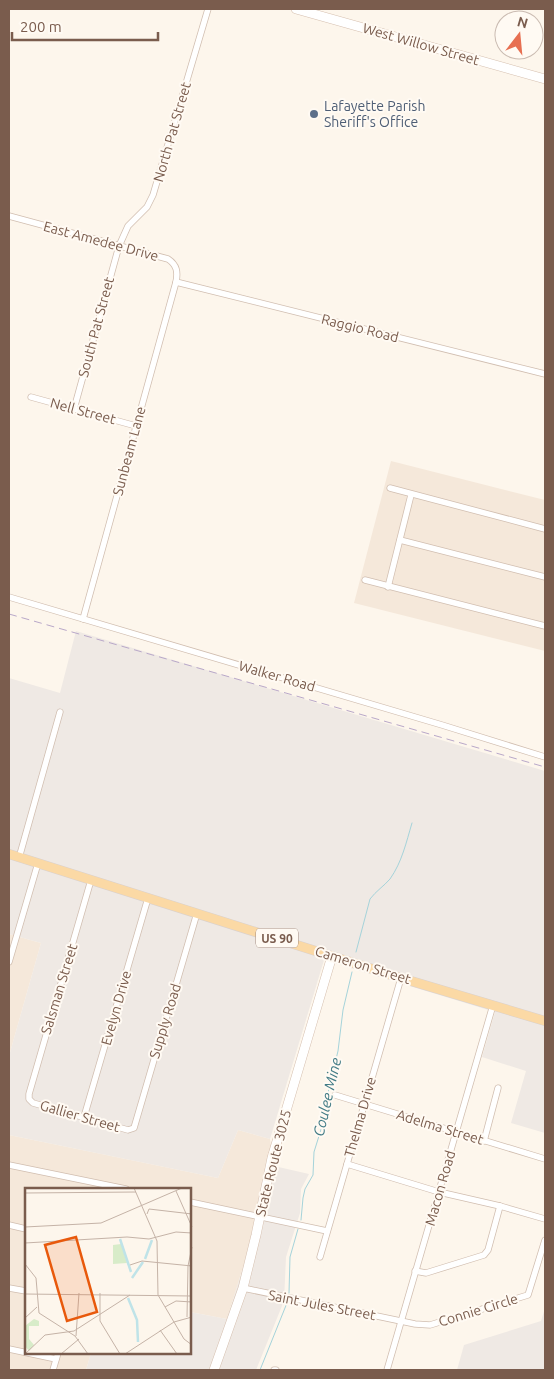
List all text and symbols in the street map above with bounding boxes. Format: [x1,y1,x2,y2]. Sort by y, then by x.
scale bar [12,10,159,42]
north arrow [494,10,544,60]
text: N [515,13,530,32]
text: 200 m [20,18,62,35]
street label: West Willow Street [361,20,482,68]
street label: North Pat Street [150,80,194,184]
place label: Lafayette Parish Sheriff's Office [324,98,425,130]
marker: Lafayette Parish Sheriff's Office [308,108,320,120]
street label: East Amedee Drive [42,218,160,264]
street label: South Pat Street [75,274,117,379]
street label: Raggio Road [320,311,400,345]
street label: Nell Street [48,395,118,428]
street label: Sunbeam Lane [109,405,149,497]
street label: Walker Road [237,657,317,695]
road number: US 90 [256,928,298,948]
street label: Salsman Street [38,941,81,1036]
street label: Cameron Street [313,943,413,987]
street label: Evelyn Drive [98,969,134,1047]
street label: Supply Road [146,982,184,1060]
water label: Coulee Mine [310,1056,344,1138]
street label: Thelma Drive [341,1075,379,1159]
street label: Gallier Street [38,1097,122,1135]
street label: Adelma Street [395,1106,486,1148]
street label: State Route 3025 [252,1108,294,1218]
street label: Macon Road [422,1149,458,1227]
inset map [25,1188,191,1354]
street label: Saint Jules Street [267,1287,378,1323]
street label: Connie Circle [436,1290,520,1330]

